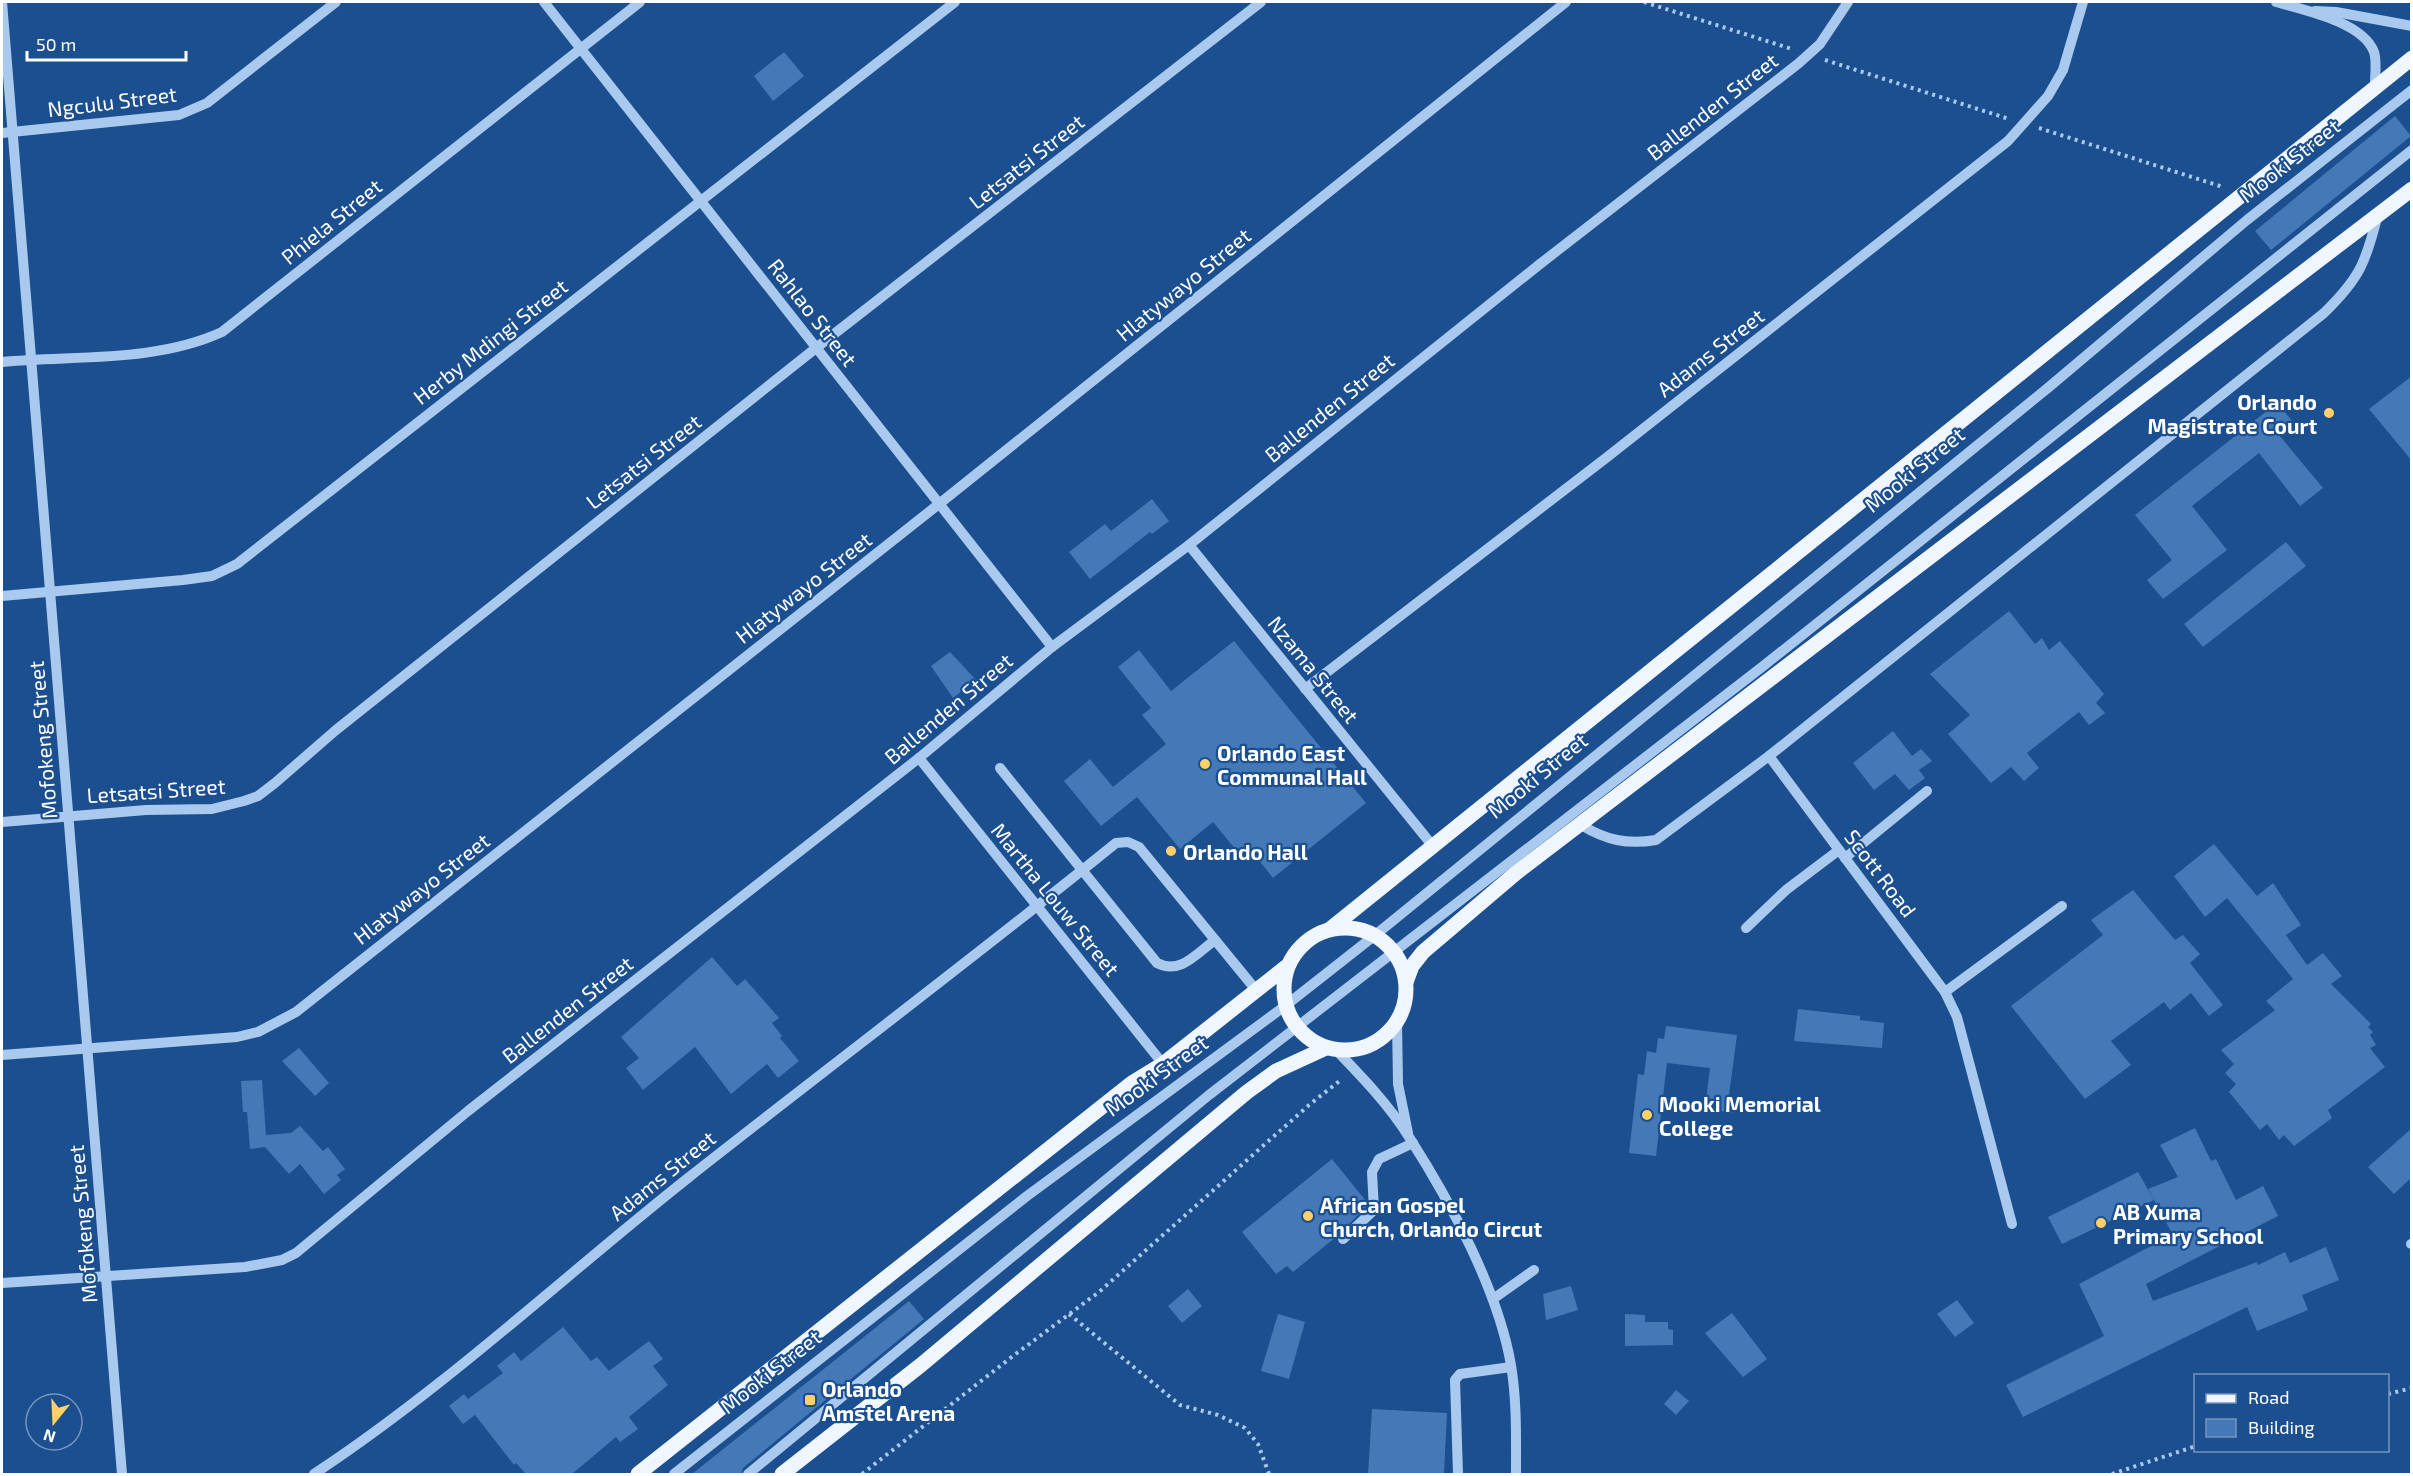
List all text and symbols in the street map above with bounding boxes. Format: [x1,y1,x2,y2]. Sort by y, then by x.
scale bar [27,24,186,62]
text: 50 m [36,33,76,55]
street label: Ballenden Street [1642,47,1782,165]
street label: Ngculu Street [46,81,178,121]
street label: Letsatsi Street [963,108,1089,214]
street label: Mooki Street [2234,113,2344,207]
street label: Phiela Street [276,173,386,269]
street label: Hlatywayo Street [1111,222,1255,346]
street label: Rahlao Street [763,253,863,371]
street label: Herby Mdingi Street [408,273,572,409]
street label: Adams Street [1652,303,1768,401]
street label: Ballenden Street [1259,347,1399,467]
place label: Orlando Magistrate Court [2147,389,2317,438]
marker: Orlando Magistrate Court [2322,406,2336,420]
street label: Letsatsi Street [580,408,706,514]
street label: Mooki Street [1859,421,1969,517]
street label: Hlatywayo Street [730,526,876,648]
street label: Nzama Street [1263,611,1365,727]
street label: Ballenden Street [879,647,1017,769]
street label: Mofokeng Street [23,660,61,820]
street label: Mooki Street [1482,727,1592,823]
place label: Orlando East Communal Hall [1217,740,1367,789]
marker: Orlando East Communal Hall [1198,757,1212,771]
street label: Letsatsi Street [86,773,226,807]
street label: Martha Louw Street [987,818,1125,980]
street label: Scott Road [1840,824,1922,922]
street label: Hlatywayo Street [348,827,494,949]
place label: Orlando Hall [1183,839,1308,864]
marker: Orlando Hall [1164,844,1178,858]
street label: Ballenden Street [497,950,637,1068]
street label: Mooki Street [1100,1029,1212,1121]
place label: Mooki Memorial College [1659,1091,1821,1140]
marker: Mooki Memorial College [1640,1108,1654,1122]
street label: Adams Street [604,1125,720,1225]
street label: Mofokeng Street [63,1144,101,1304]
place label: African Gospel Church, Orlando Circut [1320,1192,1543,1241]
place label: AB Xuma Primary School [2113,1199,2264,1249]
marker: African Gospel Church, Orlando Circut [1301,1209,1315,1223]
marker: AB Xuma Primary School [2094,1216,2108,1230]
street label: Mooki Street [715,1324,825,1418]
legend [2194,1374,2389,1452]
place label: Orlando Amstel Arena [822,1376,955,1425]
text: Road [2248,1386,2289,1408]
north arrow [24,1392,84,1452]
marker: Orlando Amstel Arena [803,1393,817,1407]
text: Building [2248,1416,2315,1438]
text: N [41,1426,58,1448]

